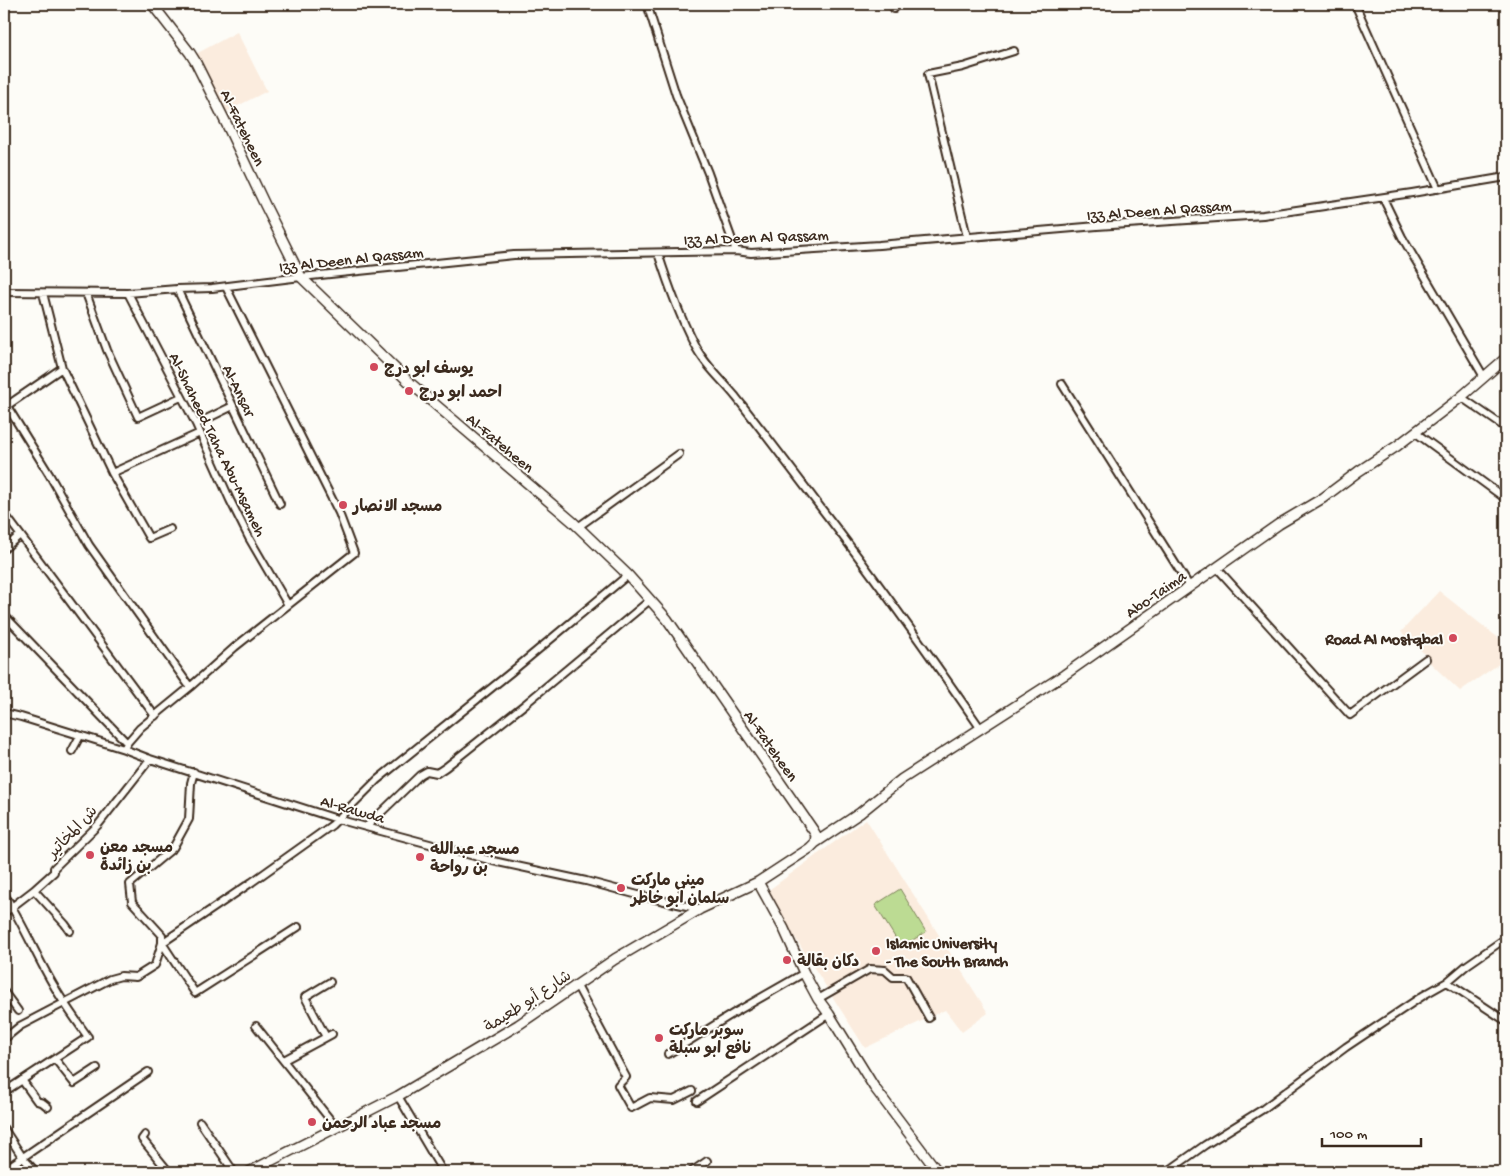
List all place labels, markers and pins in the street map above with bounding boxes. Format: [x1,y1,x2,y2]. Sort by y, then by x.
place label: يوسف ابو درج [384,360,474,380]
marker: يوسف ابو درج [368,361,380,373]
place label: احمد ابو درج [419,384,502,404]
marker: احمد ابو درج [403,385,415,397]
place label: مسجد الانصار [351,498,442,518]
marker: مسجد الانصار [337,499,349,511]
place label: Road Al Mostqbal [1324,632,1443,651]
marker: Road Al Mostqbal [1447,632,1459,644]
place label: مسجد معن بن زائدة [100,840,173,877]
place label: مسجد عبدالله بن رواحة [430,841,520,879]
marker: مسجد معن بن زائدة [84,849,96,861]
marker: مسجد عبدالله بن رواحة [414,851,426,863]
place label: ميني ماركت سلمان ابو خاطر [629,872,729,910]
marker: ميني ماركت سلمان ابو خاطر [615,882,627,894]
place label: Islamic University - The South Branch [886,936,1009,973]
marker: Islamic University - The South Branch [870,945,882,957]
place label: دكان بقالة [797,953,859,973]
marker: دكان بقالة [781,954,793,966]
place label: سوبر ماركت نافع ابو سبلة [669,1022,751,1060]
marker: سوبر ماركت نافع ابو سبلة [653,1032,665,1044]
place label: مسجد عباد الرحمن [322,1115,441,1135]
marker: مسجد عباد الرحمن [306,1116,318,1128]

